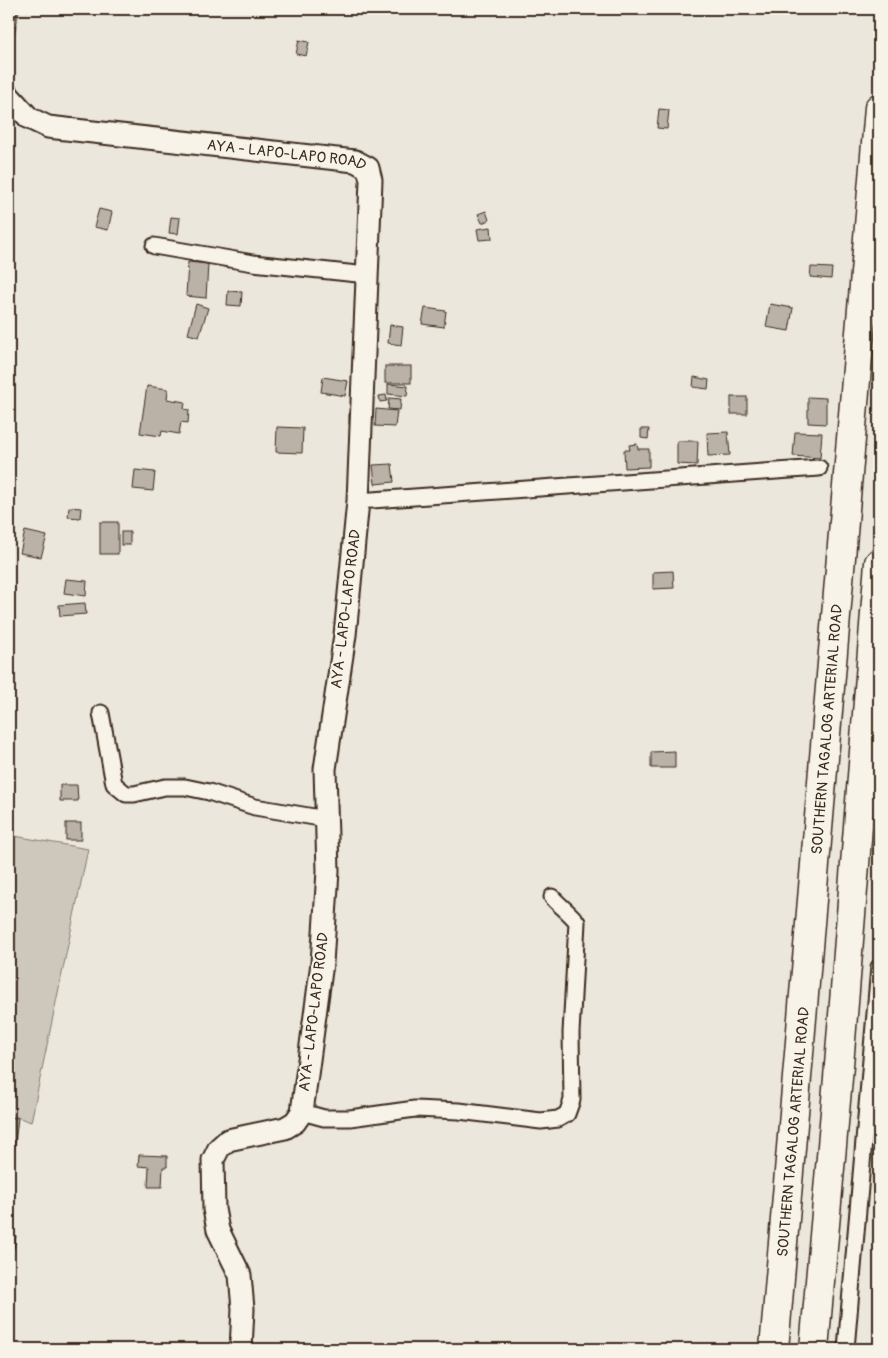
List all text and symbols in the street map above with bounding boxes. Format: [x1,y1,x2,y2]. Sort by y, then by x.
street label: AYA - LAPO-LAPO ROAD [206,135,370,175]
street label: AYA - LAPO-LAPO ROAD [327,528,365,690]
street label: SOUTHERN TAGALOG ARTERIAL ROAD [807,603,847,855]
street label: AYA - LAPO-LAPO ROAD [295,931,333,1093]
street label: SOUTHERN TAGALOG ARTERIAL ROAD [773,1006,813,1258]

